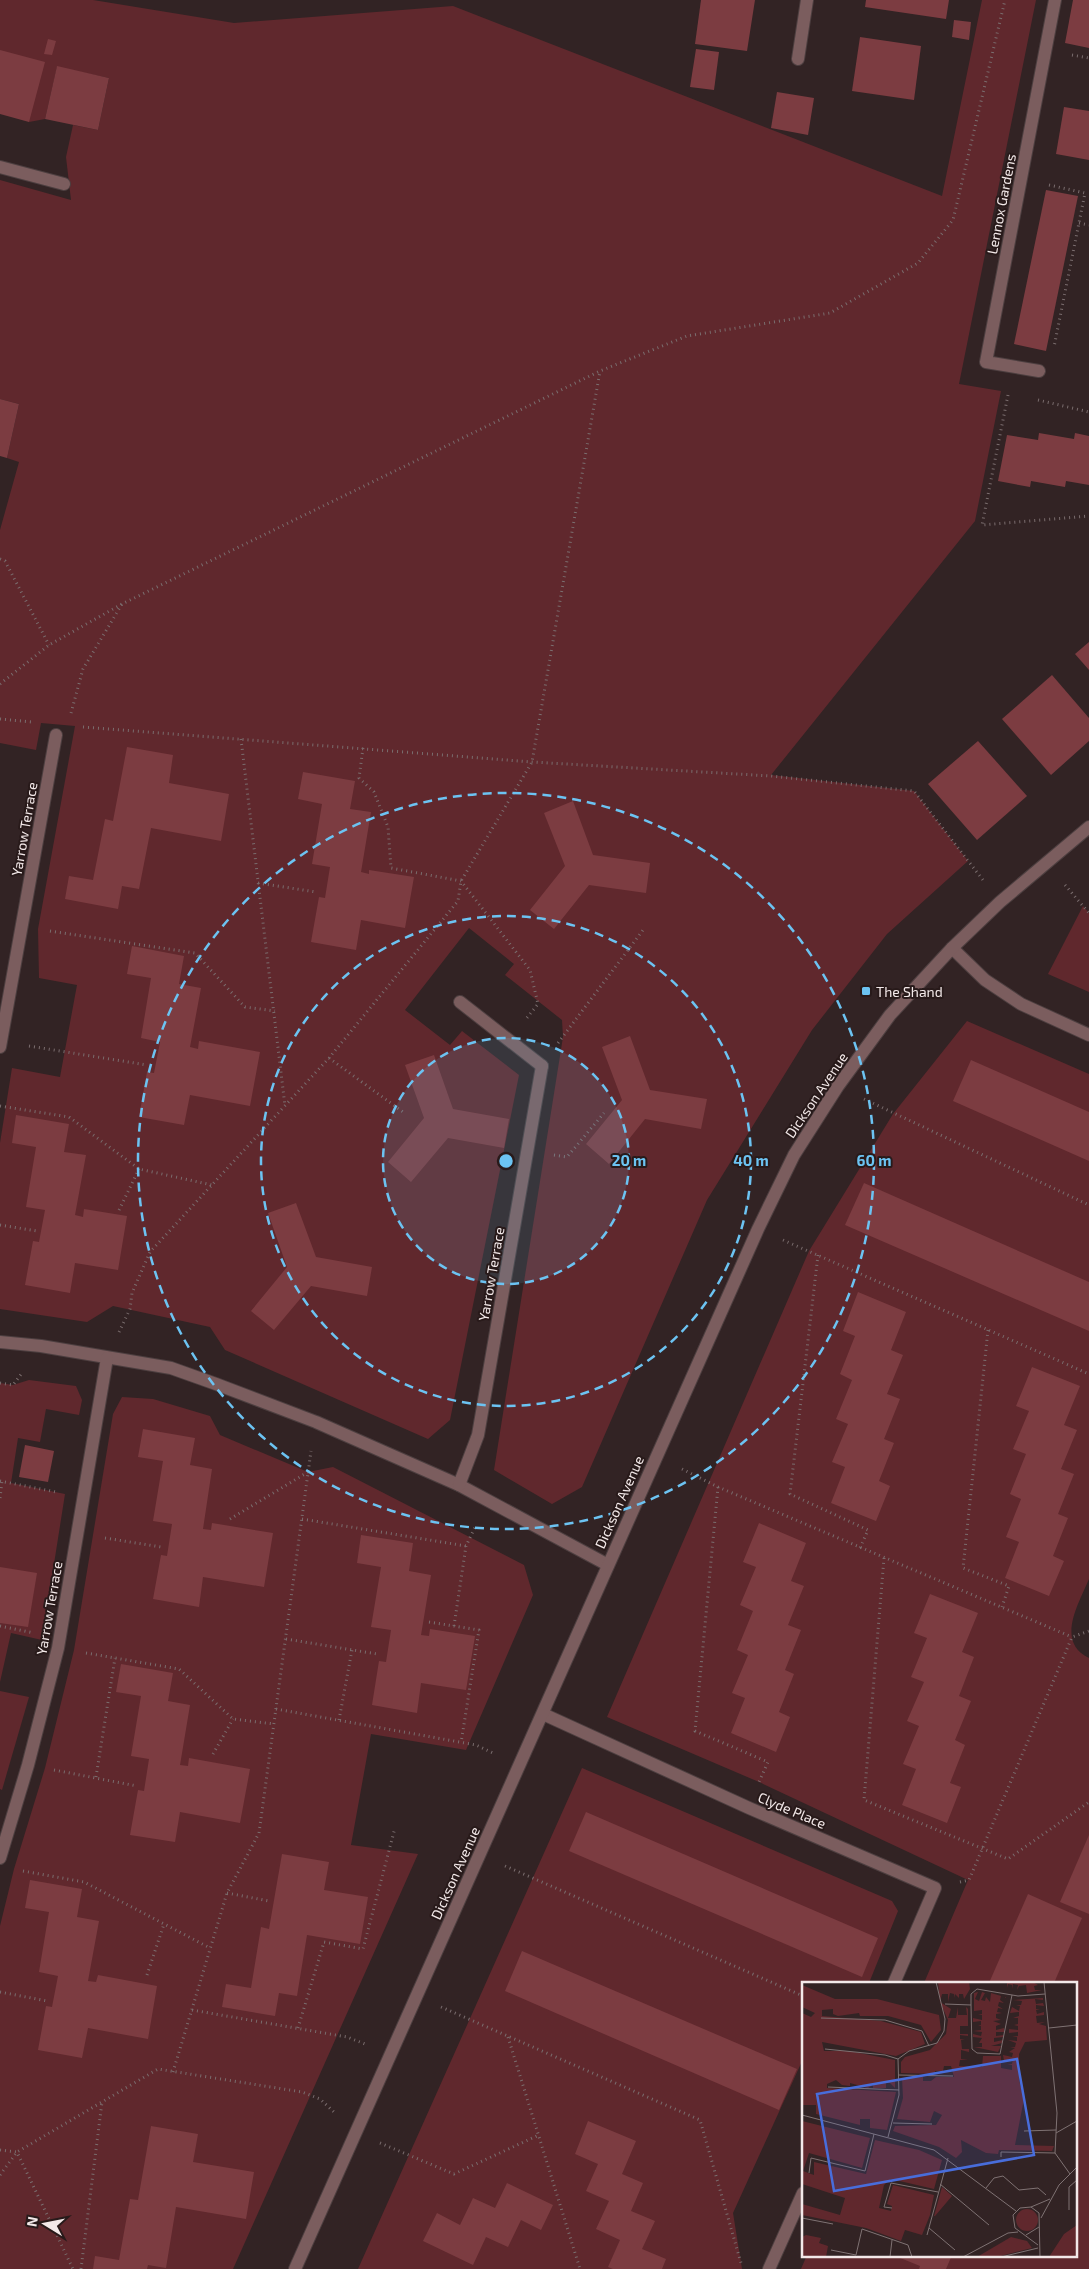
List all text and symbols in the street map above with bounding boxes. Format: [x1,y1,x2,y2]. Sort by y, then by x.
street label: Lennox Gardens [983,152,1019,256]
street label: Yarrow Terrace [7,781,41,877]
place label: The Shand [876,983,943,1000]
marker: The Shand [860,985,872,997]
street label: Dickson Avenue [781,1049,851,1141]
text: 20 m [612,1151,646,1169]
text: 40 m [733,1151,769,1169]
text: 60 m [857,1151,891,1169]
centre of rings [497,1152,515,1170]
street label: Yarrow Terrace [474,1226,508,1322]
street label: Dickson Avenue [591,1453,647,1551]
street label: Yarrow Terrace [32,1560,66,1656]
street label: Clyde Place [755,1788,829,1832]
street label: Dickson Avenue [427,1824,483,1922]
inset map [802,1982,1076,2256]
north arrow [20,2199,70,2249]
text: N [22,2215,41,2228]

